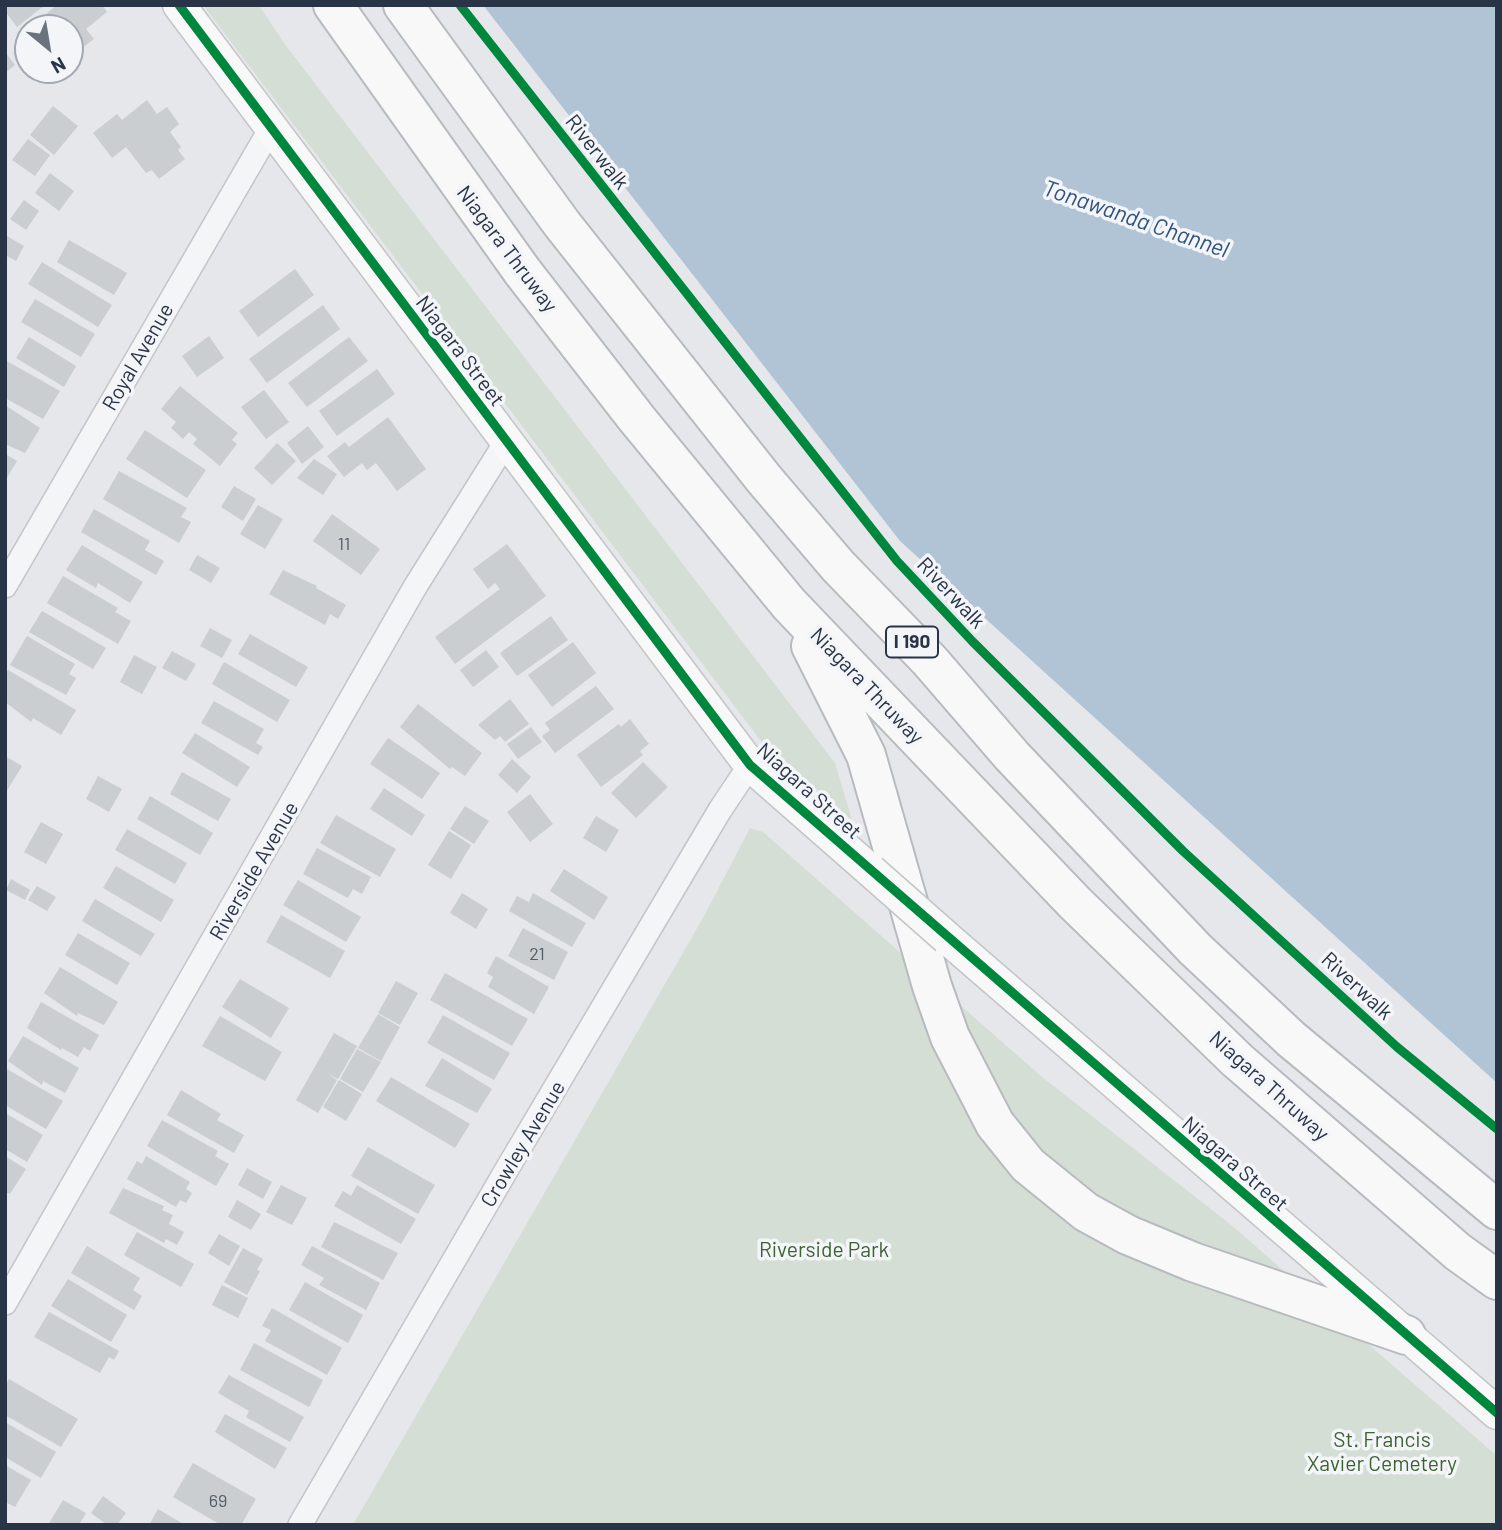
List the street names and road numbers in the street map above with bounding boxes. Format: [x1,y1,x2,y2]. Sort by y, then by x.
street label: Riverwalk [560,109,634,195]
street label: Niagara Thruway [451,181,563,317]
street label: Niagara Street [410,291,510,411]
street label: Royal Avenue [97,299,179,415]
street label: Riverwalk [912,552,990,634]
street label: Niagara Thruway [805,623,929,749]
road number: I 190 [886,626,938,657]
street label: Niagara Street [751,737,867,845]
street label: Riverside Avenue [204,797,304,945]
street label: Riverwalk [1316,947,1398,1025]
street label: Niagara Thruway [1204,1026,1334,1146]
street label: Crowley Avenue [475,1076,571,1212]
street label: Niagara Street [1177,1111,1293,1217]

